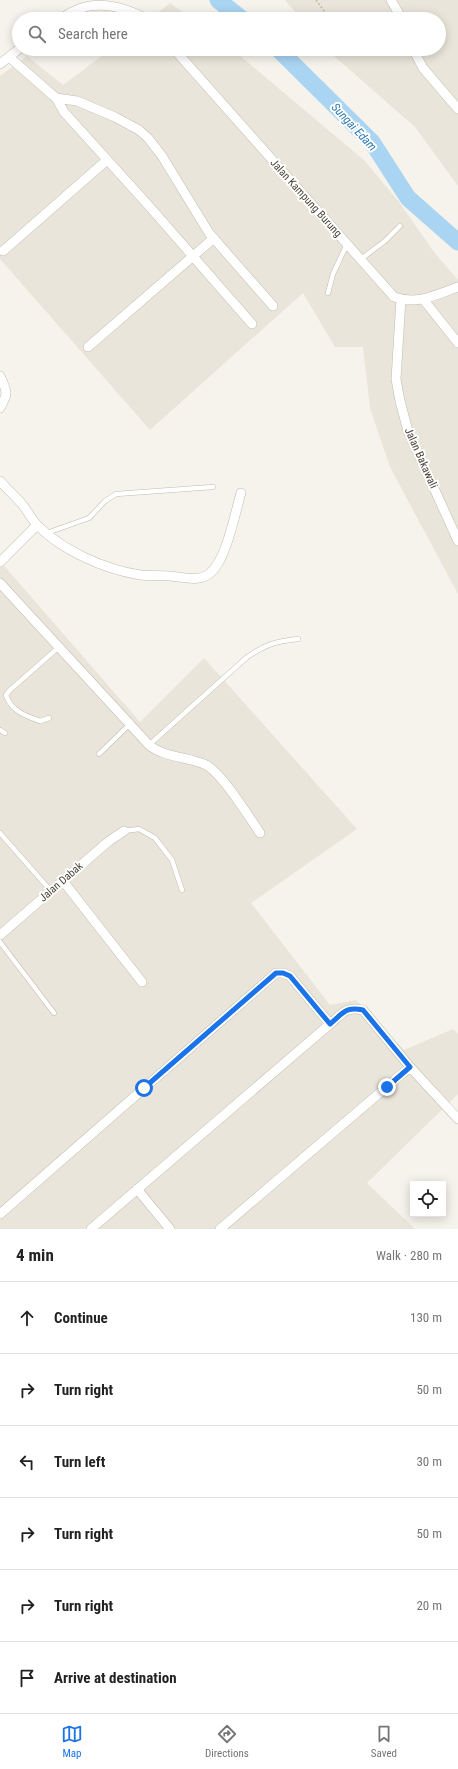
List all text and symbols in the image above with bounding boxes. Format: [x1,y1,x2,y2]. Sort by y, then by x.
search box [12,12,446,56]
icon: search [26,23,48,45]
text: Search here [58,25,128,43]
water label: Sungai Edam [328,100,380,154]
street label: Jalan Kampung Burung [268,156,344,240]
street label: Jalan Bakawali [402,426,440,490]
street label: Jalan Dabak [37,860,85,904]
route end [378,1078,396,1096]
route start [135,1079,153,1097]
map controls [410,1181,446,1217]
button: locate [410,1181,446,1217]
text: 4 min [16,1245,54,1265]
text: Walk · 280 m [376,1248,442,1263]
icon: ahead [16,1307,38,1329]
text: Continue [54,1309,108,1327]
text: 130 m [410,1310,442,1325]
icon: right [16,1379,38,1401]
text: Turn right [54,1381,113,1399]
text: 50 m [416,1382,442,1397]
icon: left [16,1451,38,1473]
text: Turn left [54,1453,105,1471]
text: 30 m [416,1454,442,1469]
icon: right [16,1523,38,1545]
text: Turn right [54,1525,113,1543]
text: 50 m [416,1526,442,1541]
icon: right [16,1595,38,1617]
text: Turn right [54,1597,113,1615]
text: 20 m [416,1598,442,1613]
icon: arrive [16,1667,38,1689]
text: Arrive at destination [54,1669,177,1687]
tab: Map [61,1723,83,1760]
tab: Directions [205,1723,249,1760]
tab: Saved [371,1723,397,1760]

